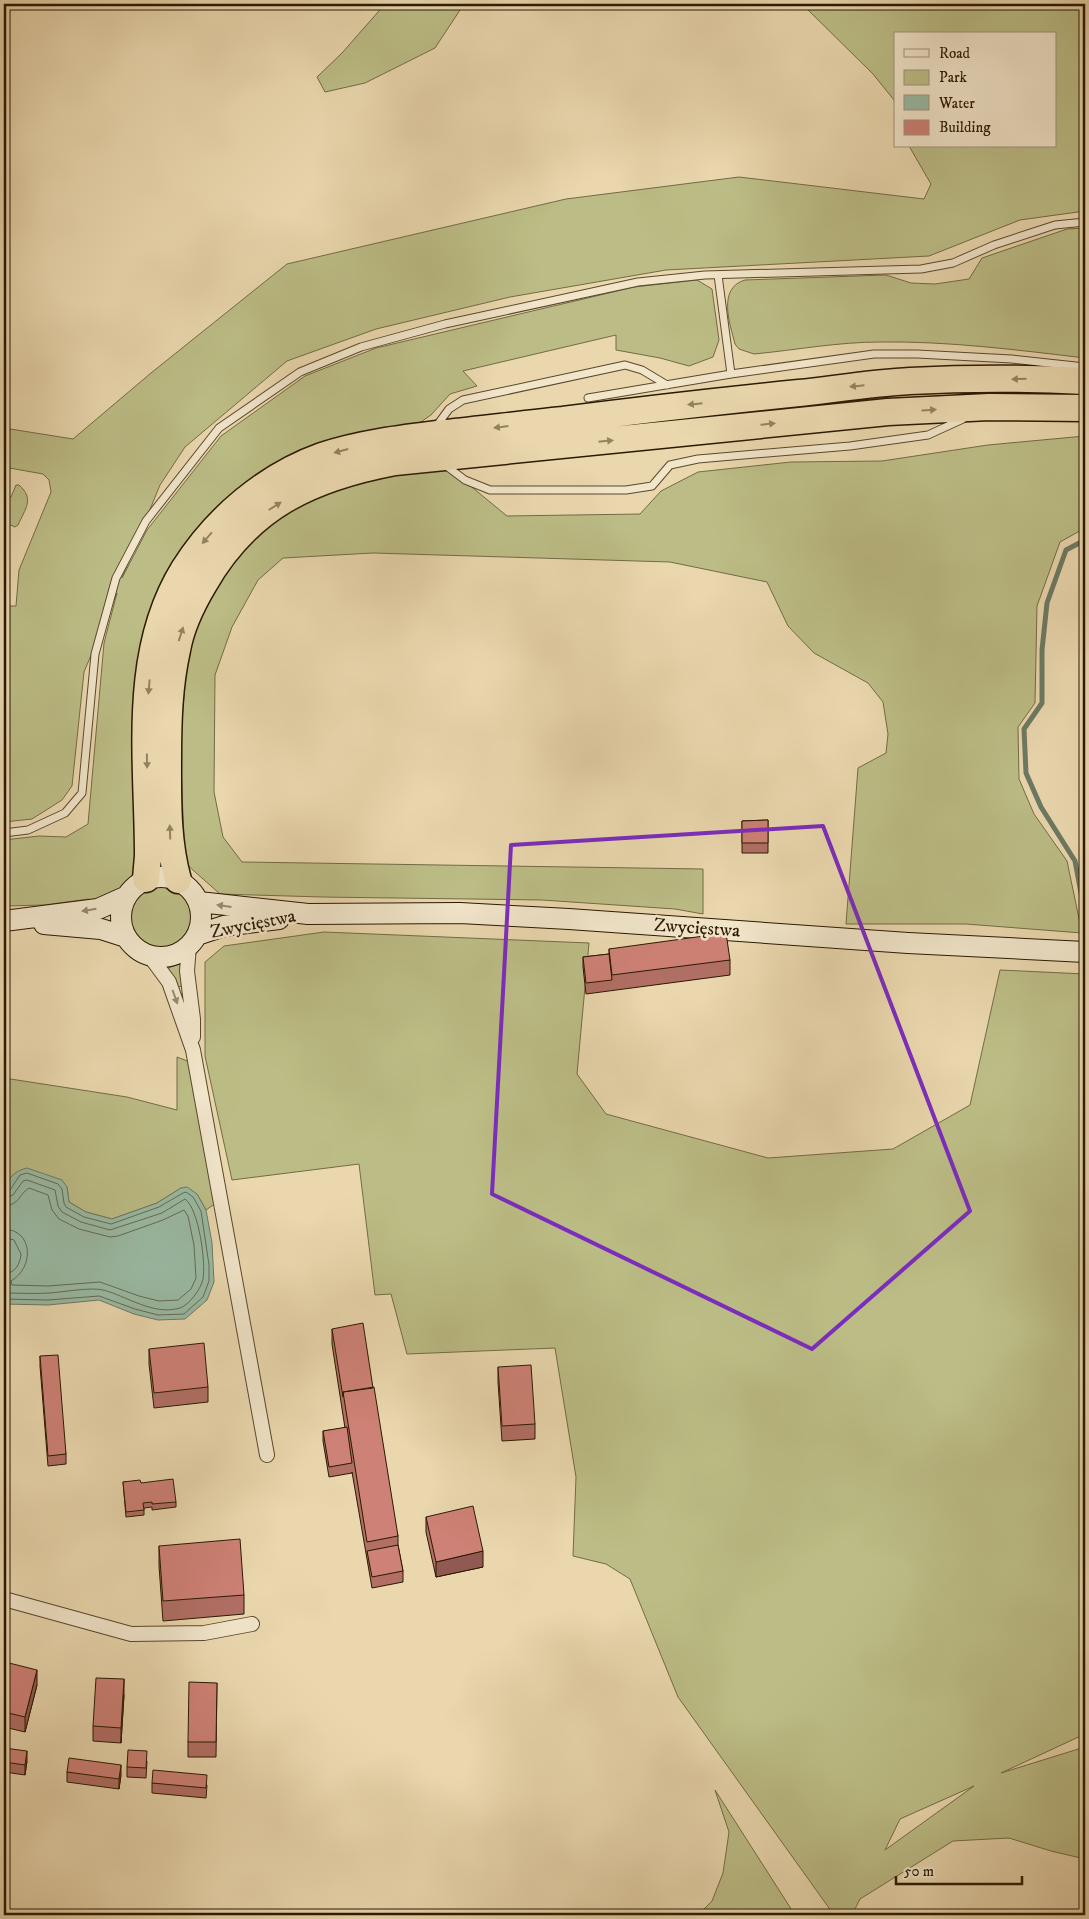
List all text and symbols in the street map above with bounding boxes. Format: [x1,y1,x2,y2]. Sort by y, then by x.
legend [894,32,1056,148]
text: Road [939,44,971,63]
text: Park [939,68,968,87]
text: Water [938,94,975,113]
text: Building [939,118,991,137]
one-way arrow [1011,375,1027,383]
one-way arrow [849,382,865,390]
one-way arrow [687,400,703,408]
one-way arrow [922,405,938,413]
one-way arrow [760,420,776,428]
one-way arrow [493,423,509,431]
one-way arrow [598,437,614,445]
one-way arrow [333,447,349,455]
one-way arrow [269,501,282,510]
one-way arrow [202,532,213,545]
one-way arrow [178,626,186,641]
one-way arrow [144,679,152,695]
one-way arrow [143,753,151,769]
one-way arrow [165,824,173,840]
one-way arrow [216,902,232,910]
street label: Zwycięstwa [208,904,298,944]
one-way arrow [80,907,96,915]
street label: Zwycięstwa [653,914,741,942]
one-way arrow [172,989,179,1004]
scale bar [896,1854,1023,1886]
text: 50 m [904,1862,934,1881]

